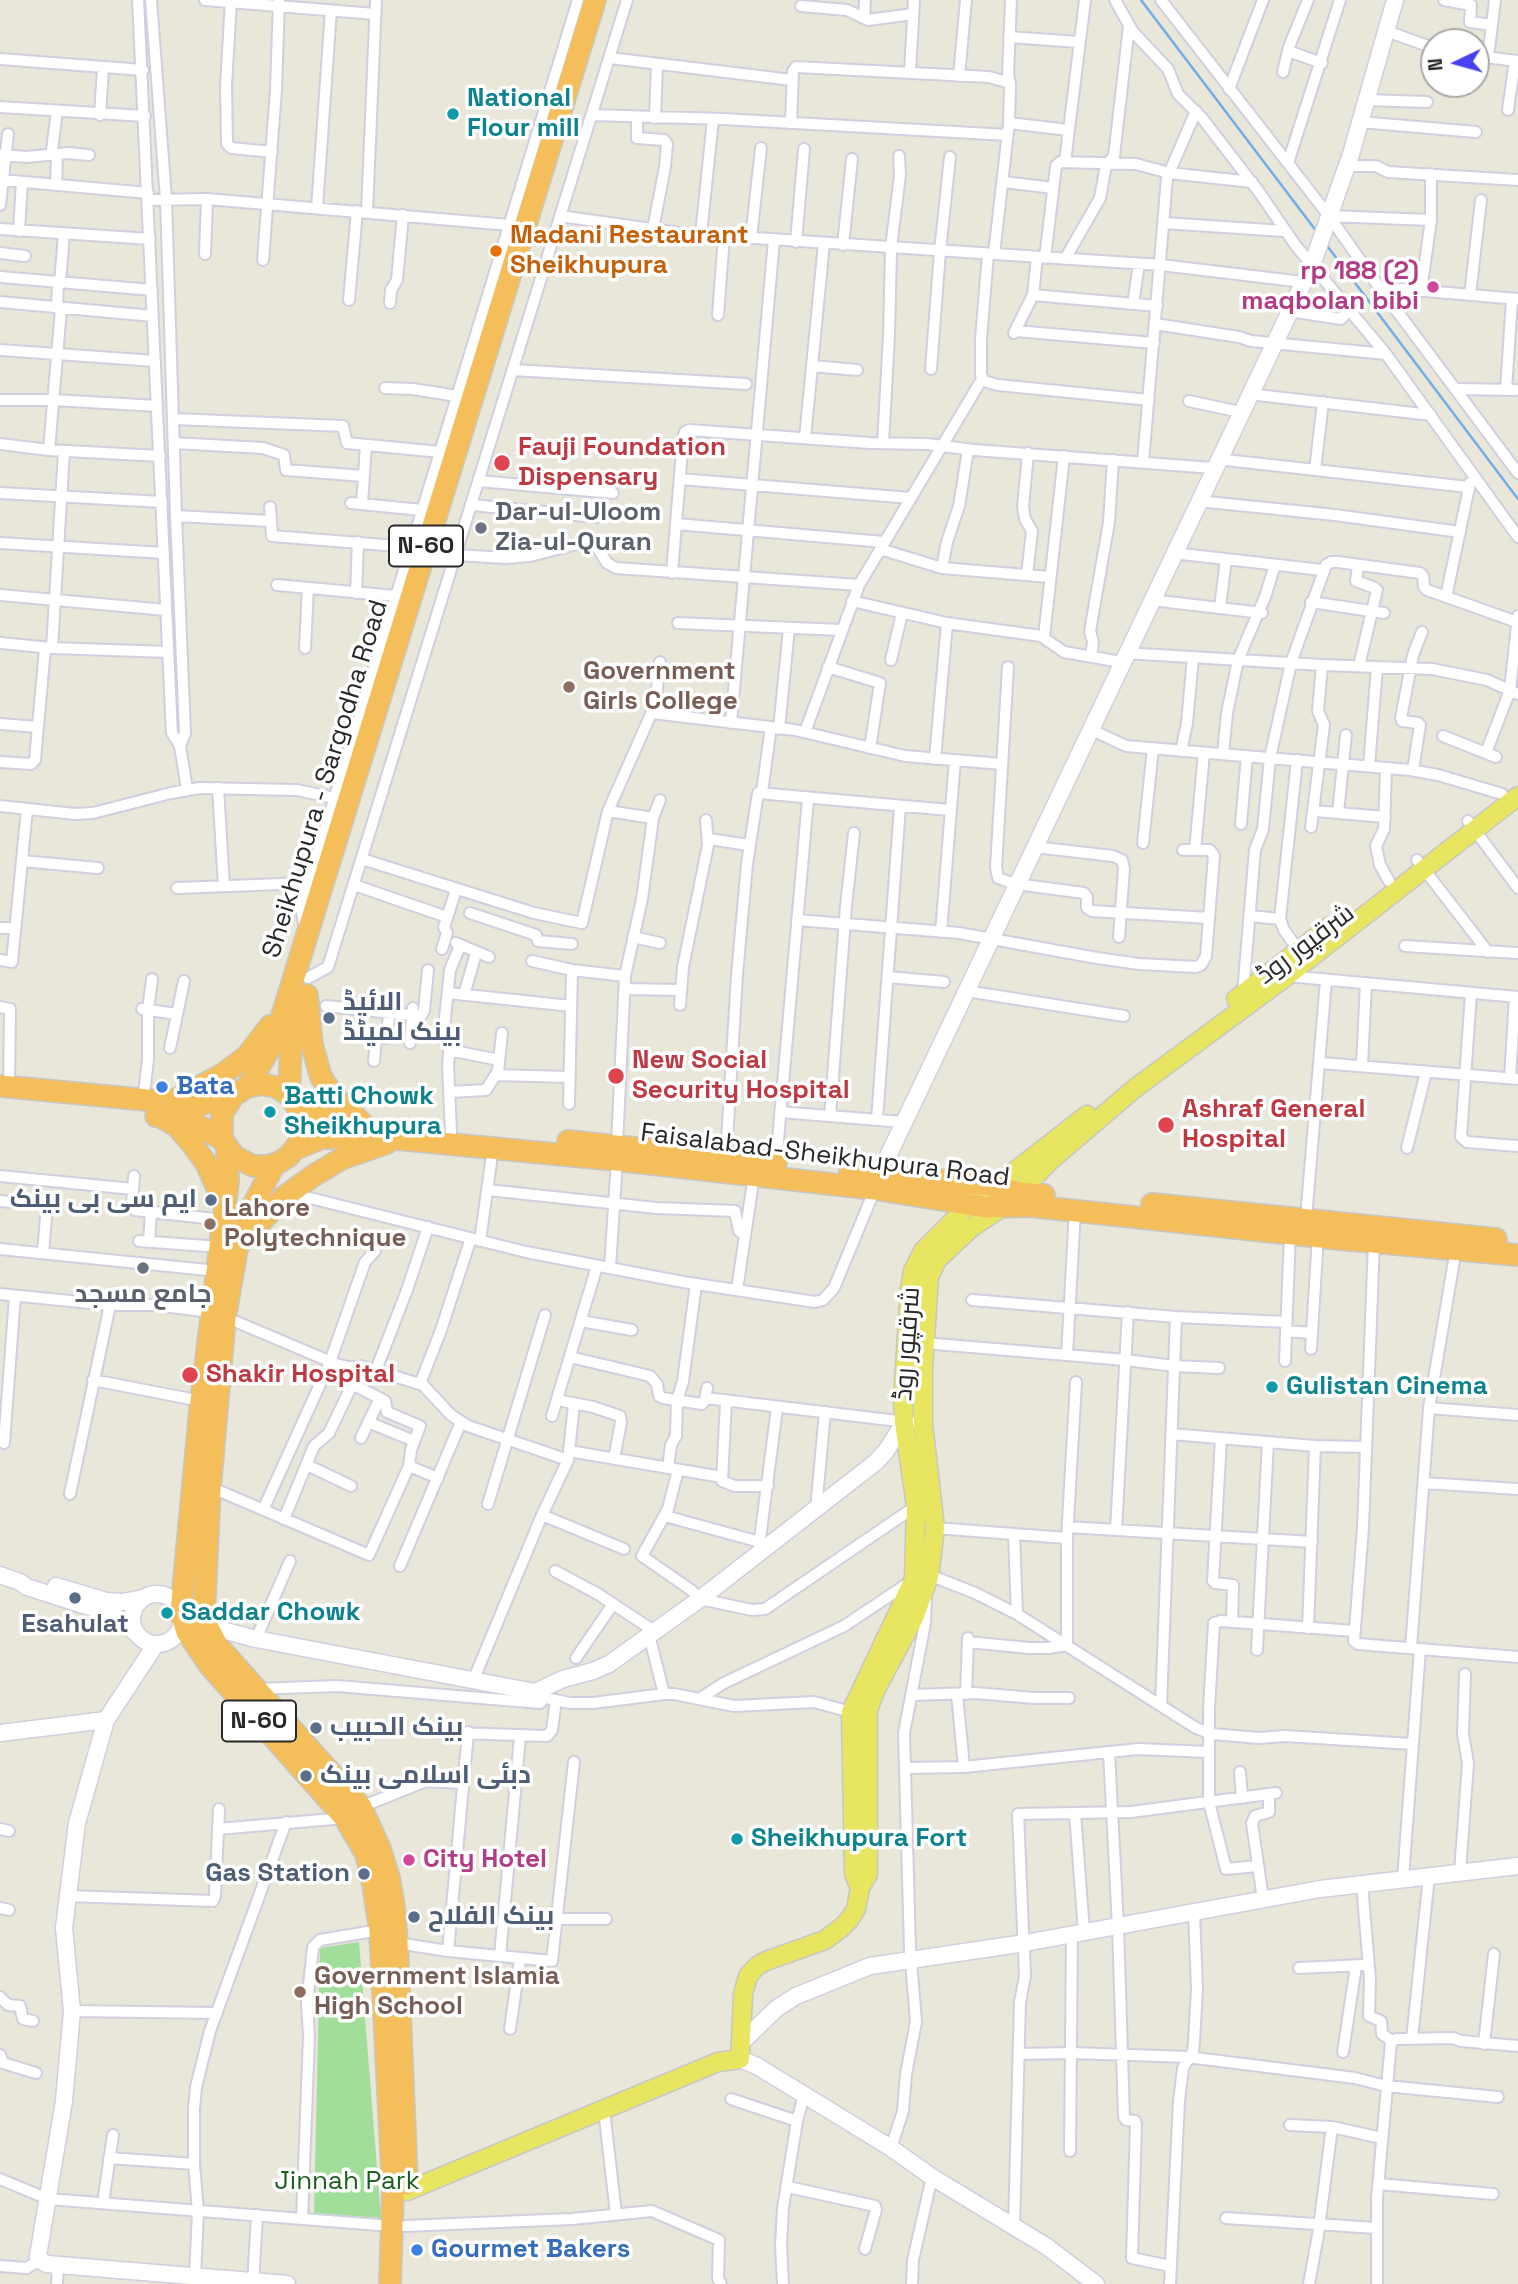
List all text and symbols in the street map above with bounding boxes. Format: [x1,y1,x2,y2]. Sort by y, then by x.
north arrow [1420,28,1490,98]
text: N [1423,57,1449,72]
place label: National Flour mill [467,83,580,144]
marker: National Flour mill [445,106,461,122]
place label: Madani Restaurant Sheikhupura [510,220,749,282]
marker: Madani Restaurant Sheikhupura [488,243,504,259]
place label: rp 188 (2) maqbolan bibi [1241,256,1419,318]
marker: rp 188 (2) maqbolan bibi [1425,279,1441,295]
place label: Fauji Foundation Dispensary [518,432,726,494]
marker: Fauji Foundation Dispensary [492,453,512,473]
place label: Dar-ul-Uloom Zia-ul-Quran [495,497,661,558]
marker: Dar-ul-Uloom Zia-ul-Quran [473,520,489,536]
road number: N-60 [389,526,463,566]
street label: Sheikhupura - Sargodha Road [257,596,395,962]
place label: Government Girls College [583,656,738,718]
marker: Government Girls College [561,679,577,695]
street label: شرقپور روڈ [1251,898,1361,992]
place label: الائیڈ بینک لمیٹڈ [343,987,461,1048]
marker: الائیڈ بینک لمیٹڈ [321,1010,337,1026]
place label: New Social Security Hospital [632,1045,850,1106]
marker: New Social Security Hospital [606,1066,626,1086]
place label: Bata [176,1071,234,1103]
marker: Bata [154,1079,170,1095]
place label: Batti Chowk Sheikhupura [284,1081,442,1142]
place label: Ashraf General Hospital [1182,1094,1365,1156]
marker: Batti Chowk Sheikhupura [262,1104,278,1120]
marker: Ashraf General Hospital [1156,1115,1176,1135]
street label: Faisalabad-Sheikhupura Road [639,1118,1011,1194]
place label: ایم سی بی بینک [10,1184,197,1216]
marker: ایم سی بی بینک [203,1192,219,1208]
place label: Lahore Polytechnique [224,1193,406,1254]
marker: Lahore Polytechnique [202,1216,218,1232]
marker: جامع مسجد [135,1260,151,1276]
place label: جامع مسجد [74,1279,212,1311]
street label: شرقپور روڈ [888,1286,928,1402]
place label: Shakir Hospital [206,1359,395,1391]
marker: Shakir Hospital [180,1365,200,1385]
place label: Gulistan Cinema [1286,1371,1488,1403]
marker: Gulistan Cinema [1264,1379,1280,1395]
marker: Esahulat [67,1590,83,1606]
place label: Saddar Chowk [181,1597,360,1629]
marker: Saddar Chowk [159,1605,175,1621]
place label: Esahulat [21,1609,129,1641]
road number: N-60 [222,1700,296,1742]
place label: بينک الحبيب [330,1712,463,1744]
marker: بينک الحبيب [308,1720,324,1736]
place label: دبئی اسلامی بینک [320,1760,531,1792]
marker: دبئی اسلامی بینک [298,1768,314,1784]
place label: Sheikhupura Fort [751,1823,967,1855]
marker: Sheikhupura Fort [729,1831,745,1847]
place label: City Hotel [423,1844,547,1876]
marker: City Hotel [401,1852,417,1868]
place label: Gas Station [205,1858,350,1890]
marker: Gas Station [356,1866,372,1882]
place label: بینک الفلاح [428,1901,554,1933]
marker: بینک الفلاح [406,1909,422,1925]
place label: Government Islamia High School [314,1961,560,2022]
marker: Government Islamia High School [292,1984,308,2000]
park label: Jinnah Park [274,2166,420,2198]
place label: Gourmet Bakers [431,2234,630,2266]
marker: Gourmet Bakers [409,2242,425,2258]

